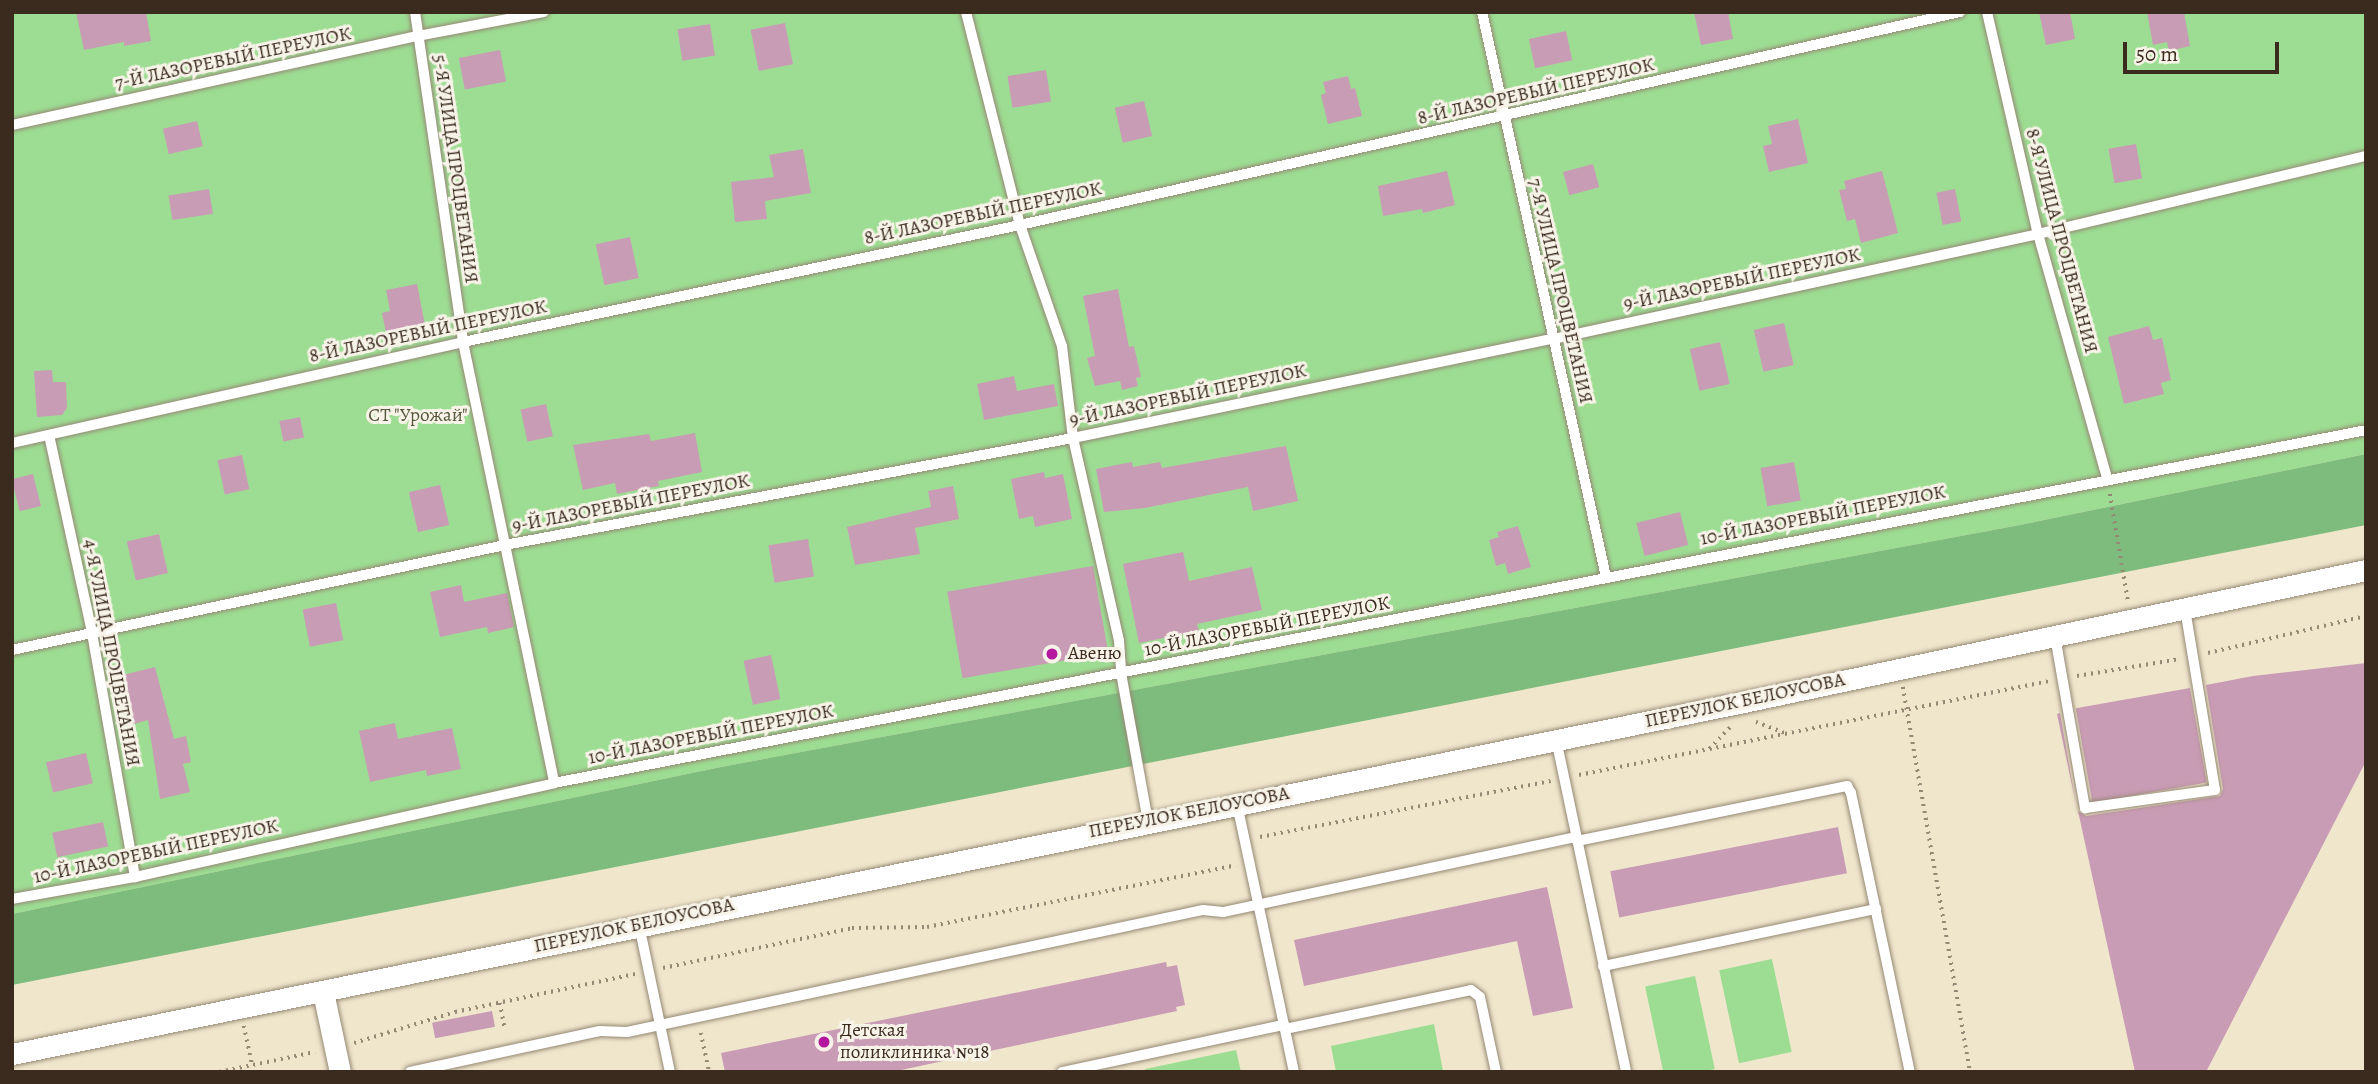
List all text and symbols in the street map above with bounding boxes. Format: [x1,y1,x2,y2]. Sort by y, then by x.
street label: 7-Й ЛАЗОРЕВЫЙ ПЕРЕУЛОК [113,23,353,95]
scale bar [2126,28,2282,72]
text: 50 m [2136,40,2178,68]
street label: 5-Я УЛИЦА ПРОЦВЕТАНИЯ [428,53,482,285]
street label: 8-Й ЛАЗОРЕВЫЙ ПЕРЕУЛОК [1416,54,1656,130]
street label: 8-Я УЛИЦА ПРОЦВЕТАНИЯ [2020,126,2102,356]
street label: 7-Я УЛИЦА ПРОЦВЕТАНИЯ [1523,176,1597,406]
street label: 8-Й ЛАЗОРЕВЫЙ ПЕРЕУЛОК [862,178,1104,250]
street label: 9-Й ЛАЗОРЕВЫЙ ПЕРЕУЛОК [1622,244,1862,316]
street label: 8-Й ЛАЗОРЕВЫЙ ПЕРЕУЛОК [307,296,549,368]
street label: 9-Й ЛАЗОРЕВЫЙ ПЕРЕУЛОК [1068,360,1308,432]
park label: СТ "Урожай" [368,405,468,427]
street label: 9-Й ЛАЗОРЕВЫЙ ПЕРЕУЛОК [510,470,752,538]
street label: 10-Й ЛАЗОРЕВЫЙ ПЕРЕУЛОК [1699,481,1947,551]
street label: 4-Я УЛИЦА ПРОЦВЕТАНИЯ [78,537,144,769]
street label: 10-Й ЛАЗОРЕВЫЙ ПЕРЕУЛОК [1143,592,1391,662]
place label: Авеню [1068,643,1121,665]
marker: Авеню [1042,644,1062,664]
street label: ПЕРЕУЛОК БЕЛОУСОВА [1643,669,1847,733]
street label: 10-Й ЛАЗОРЕВЫЙ ПЕРЕУЛОК [587,700,835,770]
street label: ПЕРЕУЛОК БЕЛОУСОВА [1087,782,1291,844]
street label: 10-Й ЛАЗОРЕВЫЙ ПЕРЕУЛОК [32,815,280,889]
street label: ПЕРЕУЛОК БЕЛОУСОВА [532,894,736,958]
place label: Детская поликлиника №18 [840,1020,989,1064]
marker: Детская поликлиника №18 [814,1032,834,1052]

